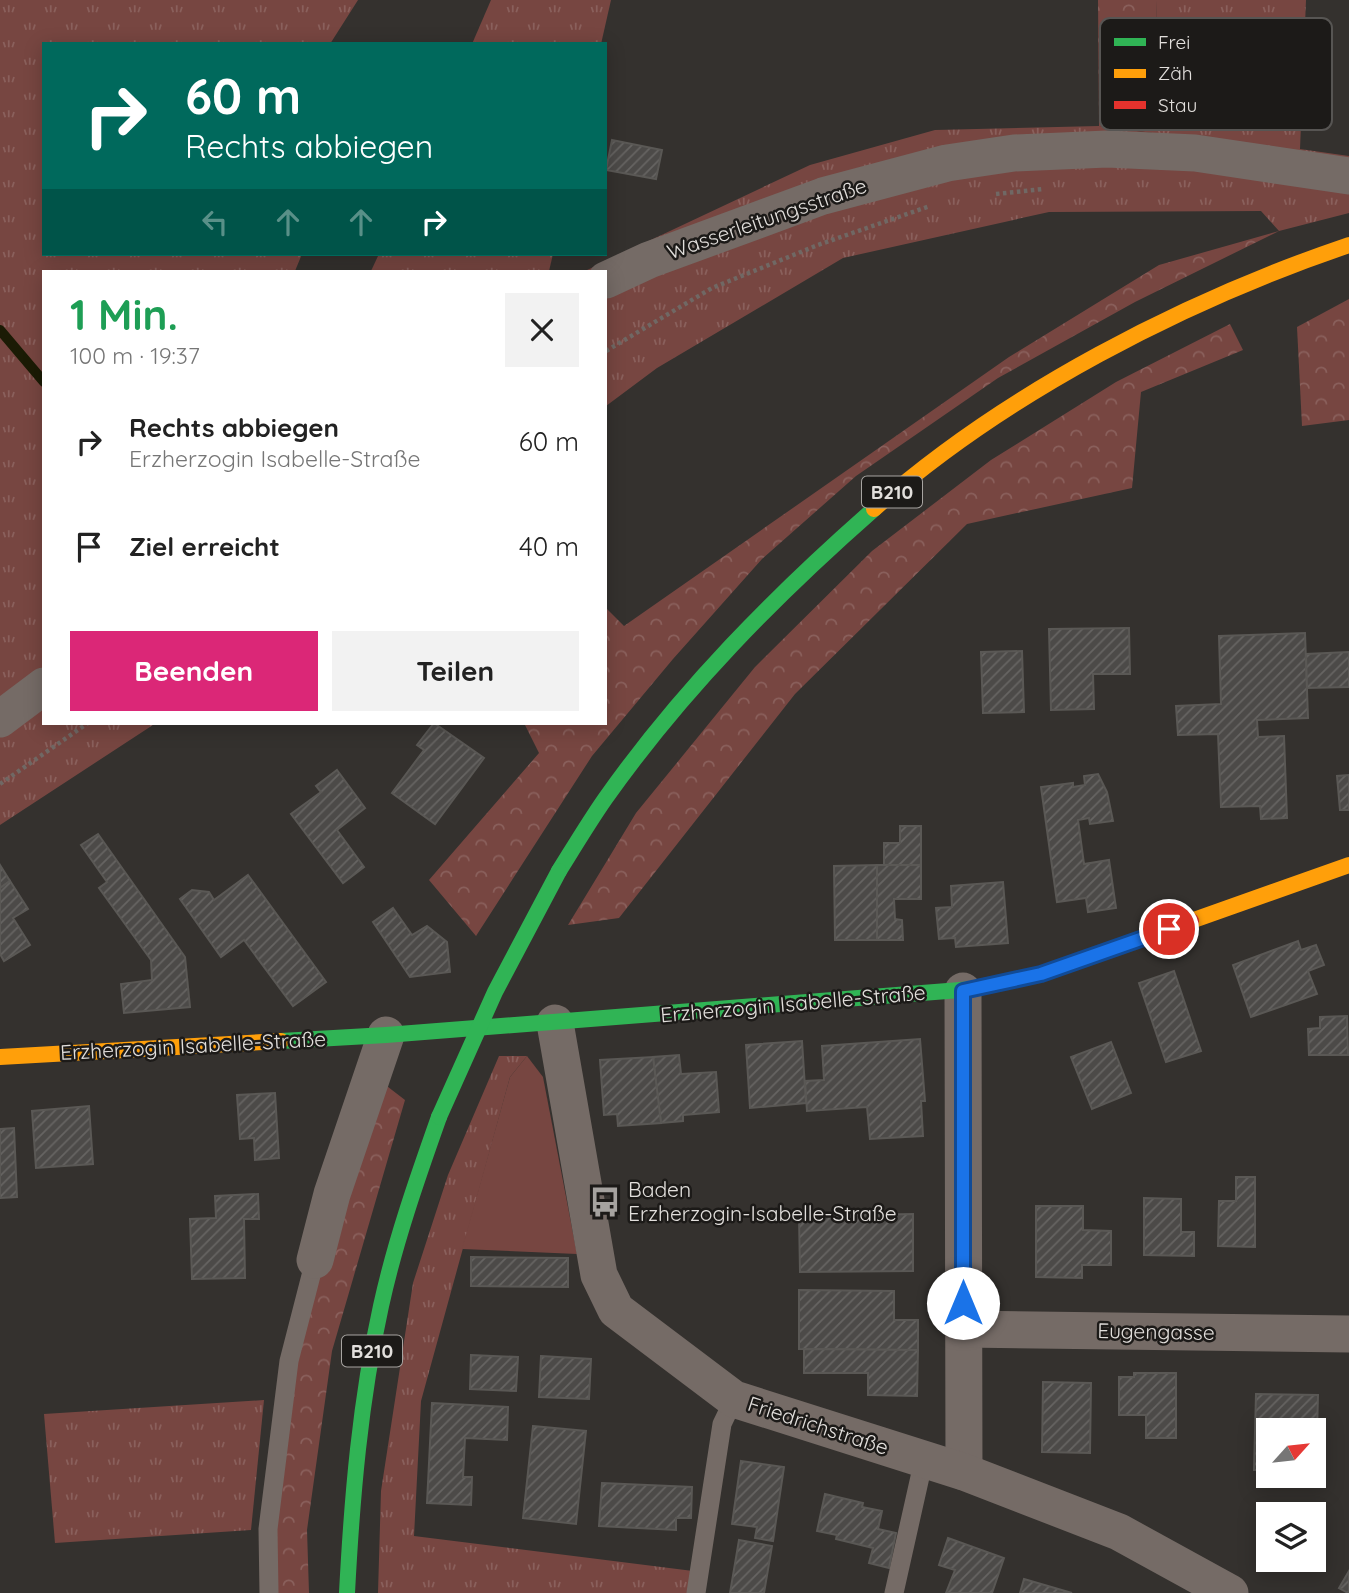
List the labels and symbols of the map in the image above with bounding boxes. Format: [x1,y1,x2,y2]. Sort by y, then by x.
legend [1100,18,1332,130]
text: Frei [1158,30,1190,54]
text: Zäh [1158,61,1193,85]
text: Stau [1158,93,1197,117]
street label: Wasserleitungsstraße [663,172,870,264]
road number: B210 [862,477,922,508]
pin [1139,899,1199,959]
street label: Erzherzogin Isabelle-Straße [659,978,927,1028]
street label: Erzherzogin Isabelle-Straße [59,1025,327,1065]
place label: Baden Erzherzogin-Isabelle-Straße [628,1176,897,1226]
bus stop icon: Baden Erzherzogin-Isabelle-Straße [588,1185,622,1219]
position arrow [926,1266,1000,1340]
street label: Eugengasse [1097,1317,1215,1345]
road number: B210 [342,1336,402,1366]
street label: Friedrichstraße [745,1390,892,1460]
north arrow [1256,1418,1326,1488]

